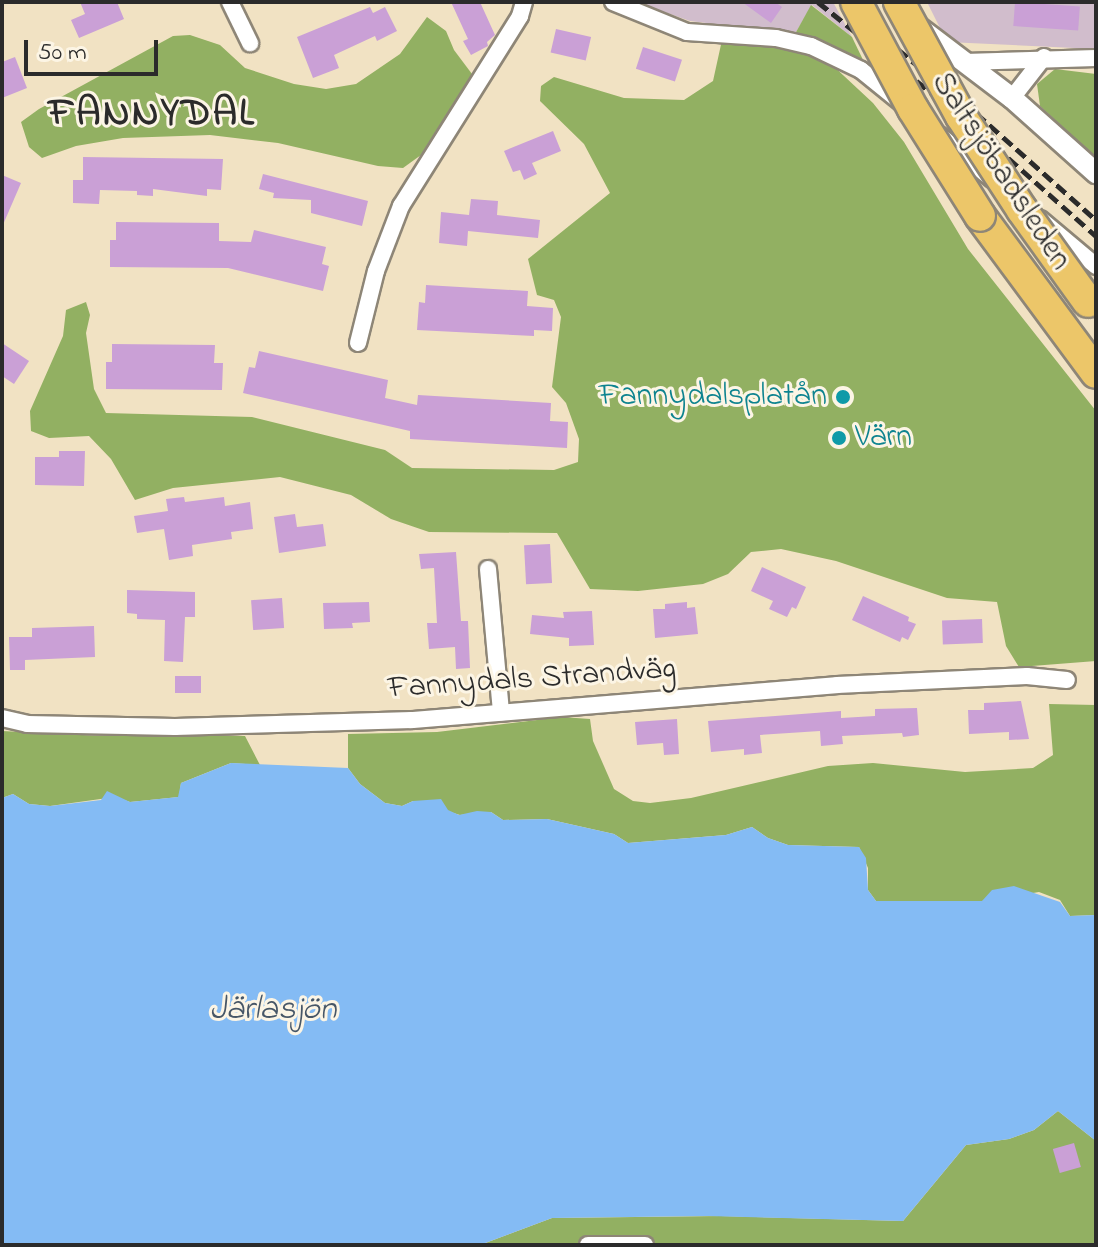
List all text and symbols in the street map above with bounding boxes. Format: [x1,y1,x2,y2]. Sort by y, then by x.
scale bar [28,24,162,74]
text: 50 m [38,36,87,71]
street label: Saltsjöbadsleden [922,66,1078,278]
district label: FANNYDAL [48,91,256,139]
place label: Fannydalsplatån [599,378,827,416]
marker: Fannydalsplatån [834,388,852,406]
place label: Värn [855,419,912,457]
marker: Värn [830,429,848,447]
street label: Fannydals Strandväg [387,651,677,709]
water label: Järlasjön [210,991,336,1031]

